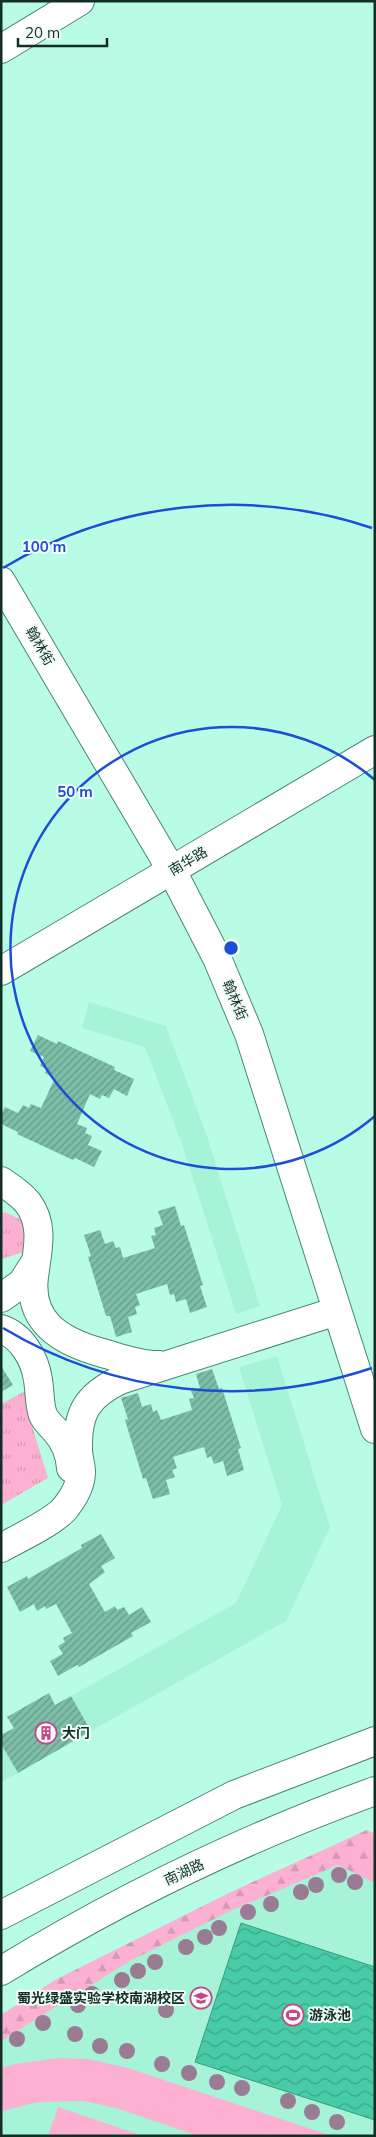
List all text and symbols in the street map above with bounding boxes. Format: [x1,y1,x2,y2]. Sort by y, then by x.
scale bar [18,15,106,47]
text: 20 m [25,23,60,42]
text: 100 m [22,537,66,556]
street label: 翰林街 [22,623,58,669]
text: 50 m [57,782,93,801]
street label: 南华路 [165,842,211,880]
centre of rings [222,939,240,957]
street label: 翰林街 [219,977,251,1023]
building icon: 大门 [34,1721,58,1745]
place label: 大门 [62,1724,90,1742]
street label: 南湖路 [161,1855,207,1889]
school or university icon: 蜀光绿盛实验学校南湖校区 [189,1986,213,2010]
place label: 蜀光绿盛实验学校南湖校区 [17,1989,185,2007]
sports icon: 游泳池 [281,2003,305,2027]
place label: 游泳池 [309,2006,351,2024]

